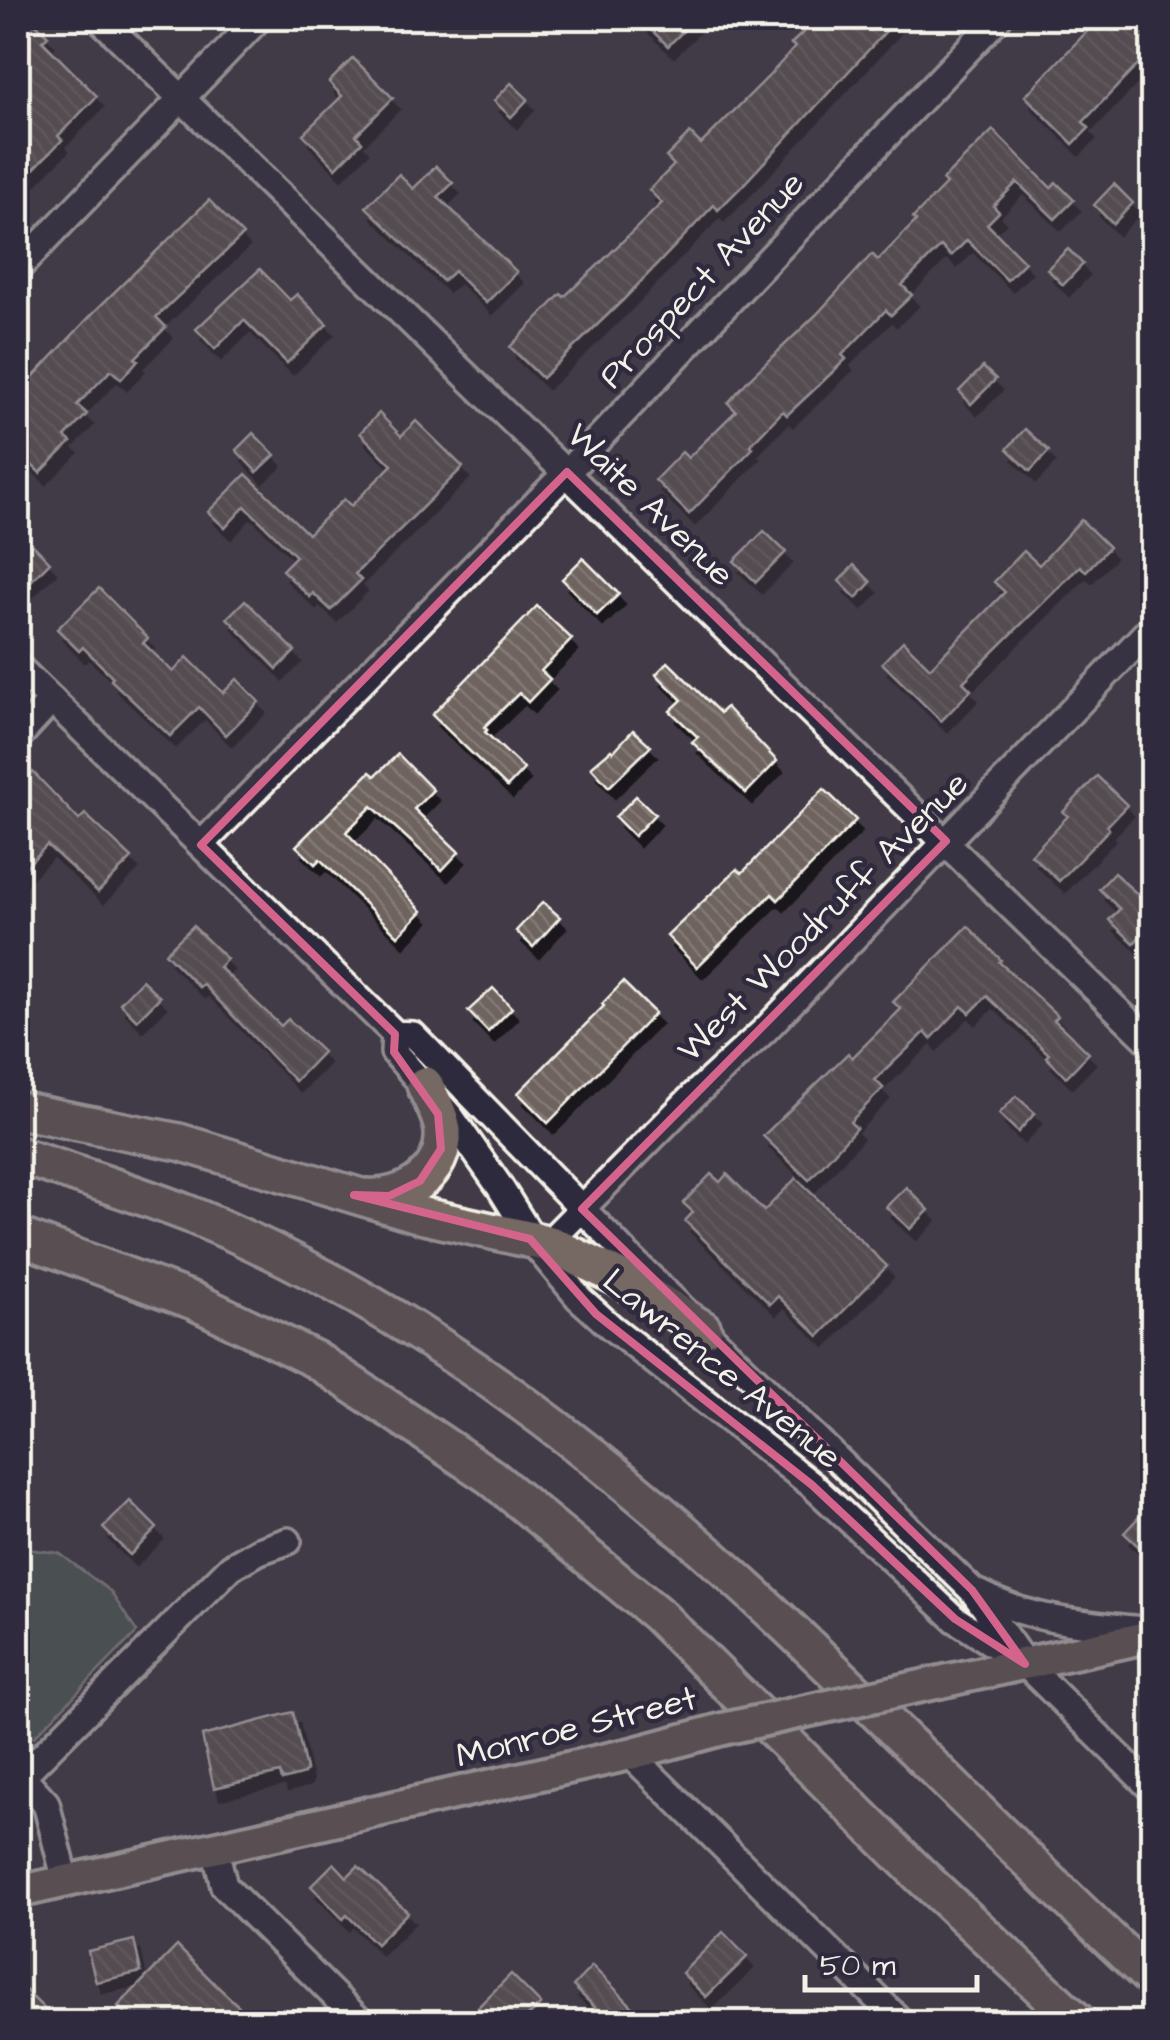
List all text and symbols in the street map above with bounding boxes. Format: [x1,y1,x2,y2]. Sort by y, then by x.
street label: Prospect Avenue [588,160,816,400]
street label: Waite Avenue [555,412,745,598]
street label: West Woodruff Avenue [666,760,980,1074]
street label: Lawrence Avenue [592,1257,852,1481]
street label: Monroe Street [451,1674,702,1781]
scale bar [805,1930,978,1992]
text: 50 m [820,1945,896,1987]

